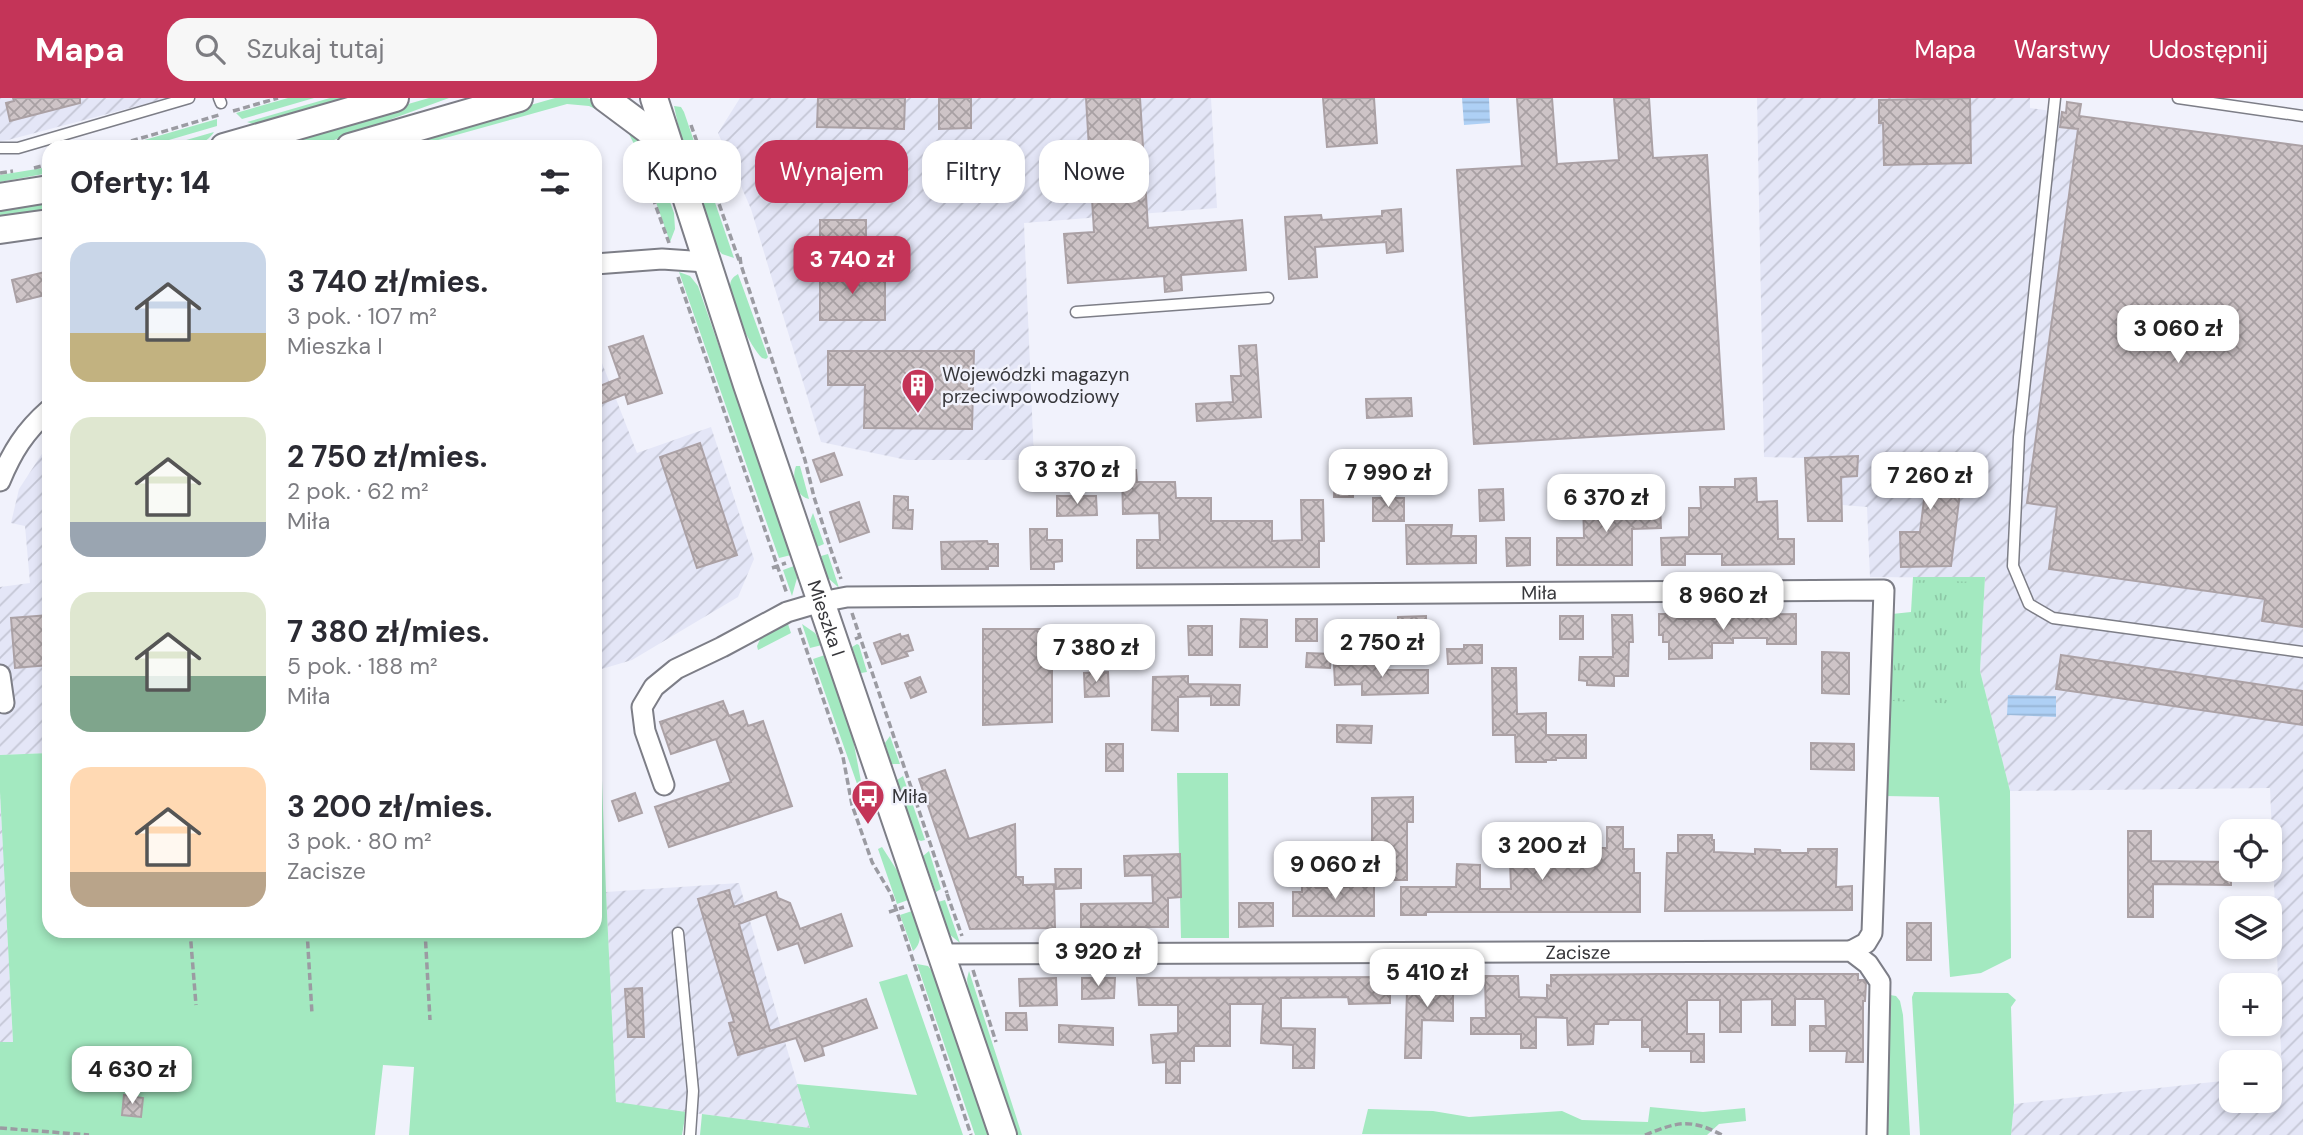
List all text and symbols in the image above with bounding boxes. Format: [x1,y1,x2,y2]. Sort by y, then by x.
search box [167,18,657,81]
text: Mapa [35,28,125,71]
icon: search [191,30,229,68]
text: Szukaj tutaj [247,32,385,66]
text: Mapa [1914,34,1976,65]
text: Warstwy [2014,34,2110,65]
text: Udostępnij [2148,34,2268,65]
chip: Kupno [623,140,741,203]
chip: Wynajem [755,140,908,203]
chip: Filtry [922,140,1025,203]
chip: Nowe [1039,140,1149,203]
text: Oferty: 14 [70,163,211,202]
icon: filters [536,163,574,201]
pin: 3 740 zł [780,236,924,296]
text: 3 740 zł [810,244,895,274]
text: 3 740 zł/mies. [287,262,488,301]
icon: home [126,270,210,354]
text: 3 pok. · 107 m² [287,301,437,331]
pin: 3 060 zł [2106,306,2250,365]
text: 3 060 zł [2133,313,2223,343]
text: Mieszka I [287,331,383,361]
place label: Wojewódzki magazyn przeciwpowodziowy [942,362,1129,409]
building icon: Wojewódzki magazyn przeciwpowodziowy [899,366,937,415]
text: 2 750 zł/mies. [287,437,487,476]
icon: home [126,445,210,529]
pin: 3 370 zł [1005,446,1149,506]
pin: 7 990 zł [1316,450,1460,509]
pin: 7 260 zł [1858,452,2002,512]
text: 3 370 zł [1035,454,1119,484]
text: 7 990 zł [1345,457,1431,487]
text: 7 260 zł [1887,460,1973,490]
pin: 6 370 zł [1534,474,1678,534]
text: 2 pok. · 62 m² [287,476,429,506]
text: 6 370 zł [1563,482,1649,512]
text: Miła [287,506,330,536]
pin: 8 960 zł [1651,573,1795,632]
street label: Mieszka I [802,577,851,660]
street label: Miła [1521,580,1557,605]
text: 8 960 zł [1679,580,1767,610]
text: 7 380 zł/mies. [287,612,489,651]
icon: home [126,620,210,704]
pin: 2 750 zł [1310,620,1454,679]
pin: 7 380 zł [1024,624,1168,684]
text: 2 750 zł [1340,627,1424,657]
text: 7 380 zł [1053,632,1139,662]
text: 5 pok. · 188 m² [287,651,437,681]
text: Miła [287,681,330,711]
bus stop icon: Miła [849,777,887,826]
place label: Miła [892,784,928,809]
text: 3 200 zł/mies. [287,787,492,826]
icon: home [126,795,210,879]
map controls [2219,819,2282,1113]
button: locate [2219,819,2282,882]
pin: 3 200 zł [1470,822,1614,882]
text: 3 pok. · 80 m² [287,826,432,856]
text: 3 200 zł [1498,830,1586,860]
pin: 9 060 zł [1263,842,1407,901]
text: 9 060 zł [1290,849,1380,879]
text: Zacisze [287,856,366,886]
button: layers [2219,896,2282,959]
pin: 3 920 zł [1026,928,1170,988]
text: 3 920 zł [1055,936,1141,966]
street label: Zacisze [1545,940,1611,965]
pin: 5 410 zł [1355,950,1499,1009]
text: 5 410 zł [1386,957,1468,987]
button: + [2219,973,2282,1036]
pin: 4 630 zł [60,1046,204,1106]
button: − [2219,1050,2282,1113]
text: 4 630 zł [88,1054,176,1084]

